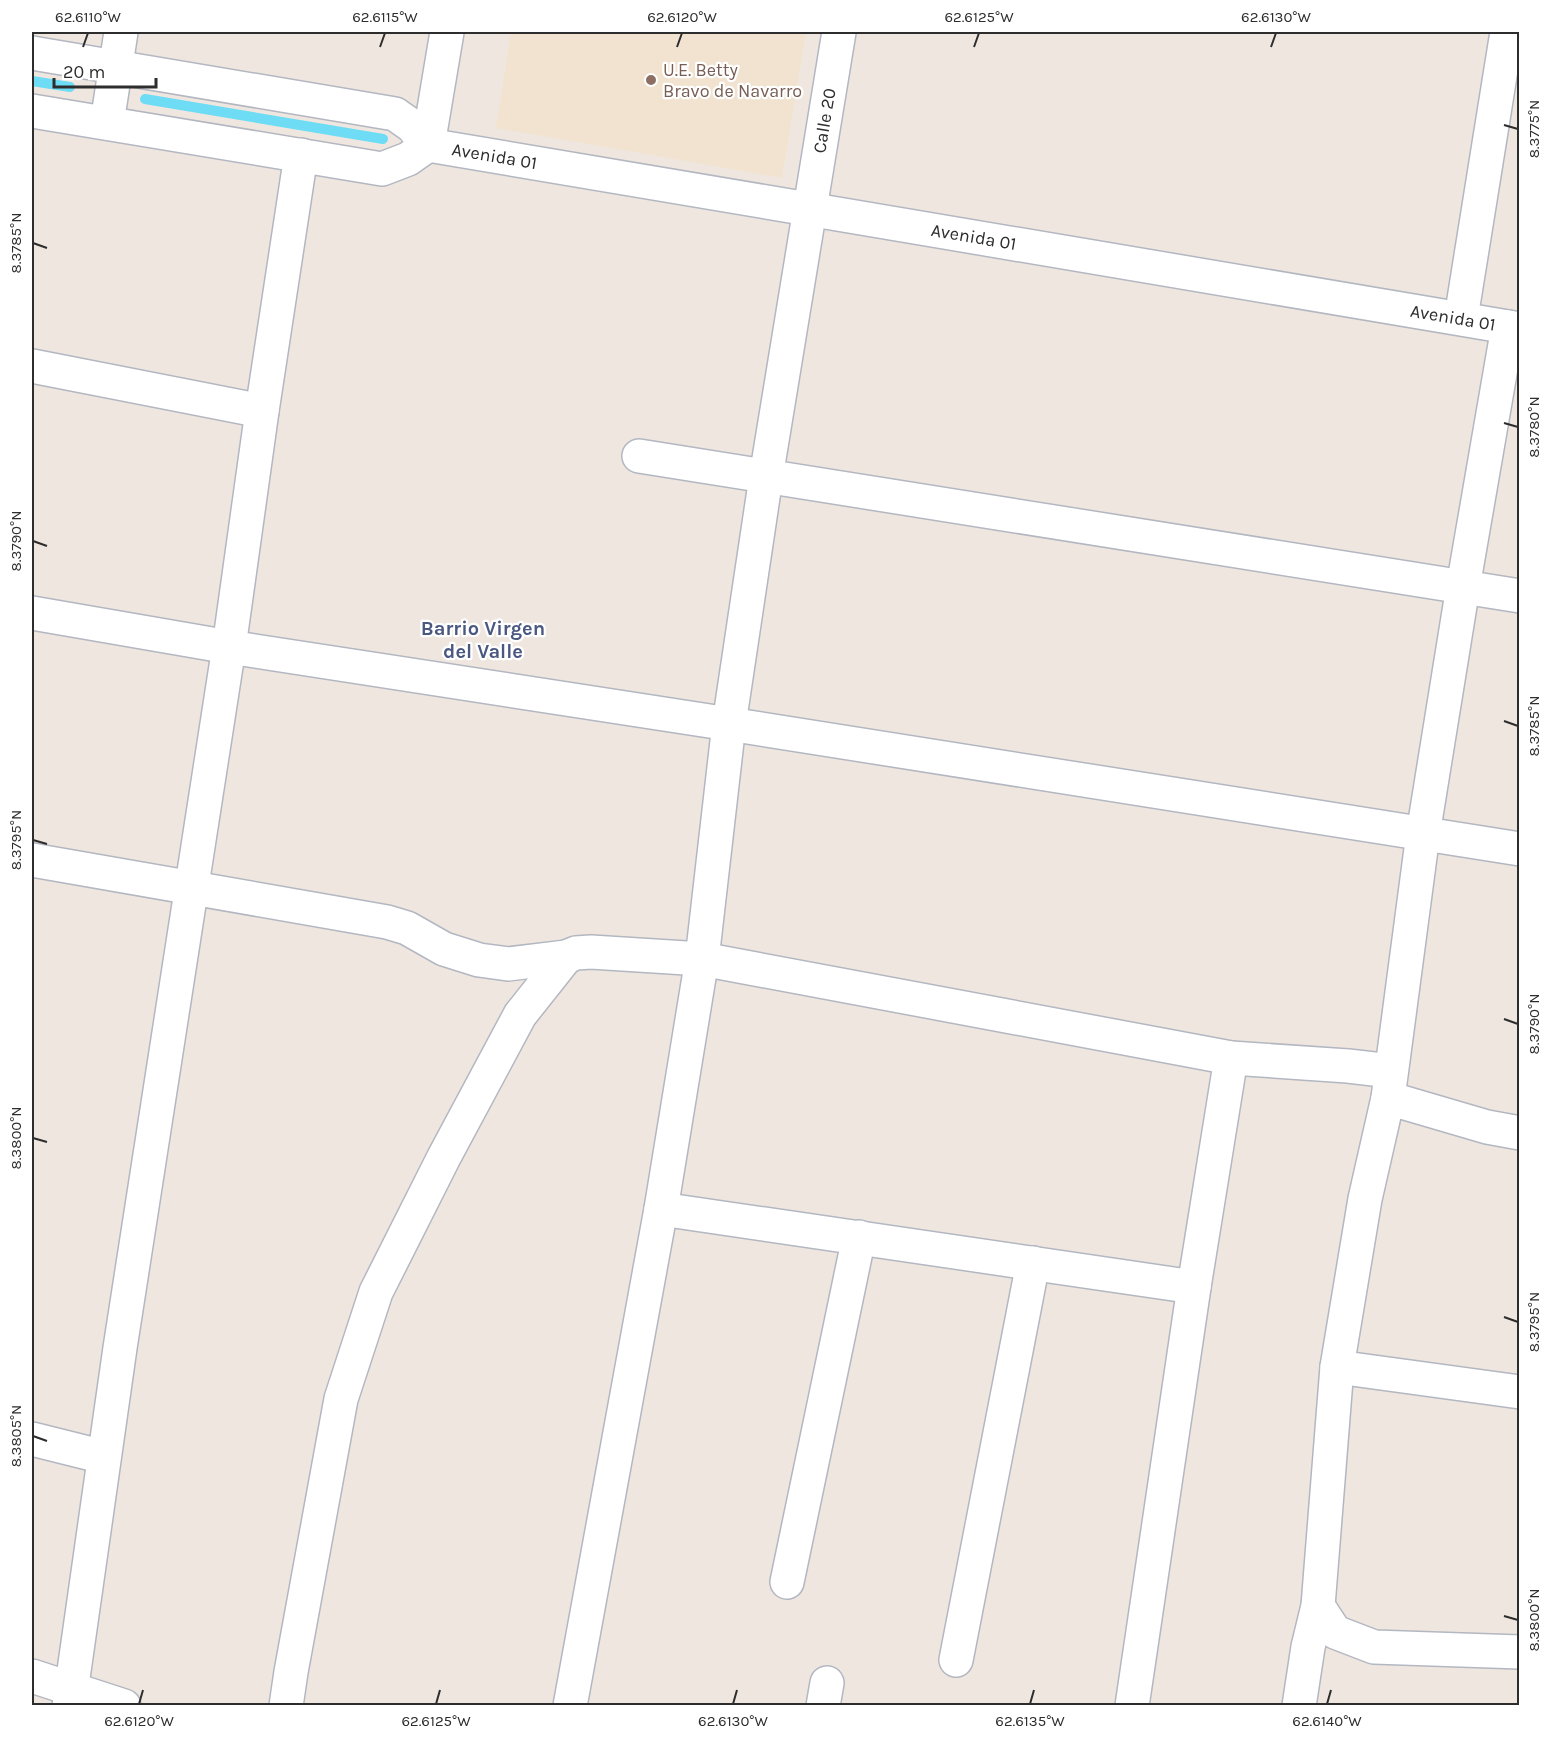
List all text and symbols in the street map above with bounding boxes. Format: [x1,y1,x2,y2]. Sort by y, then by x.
text: 62.6110°W [55,8,122,26]
text: 62.6115°W [352,8,418,26]
text: 62.6120°W [647,8,717,26]
text: 62.6125°W [944,8,1014,26]
text: 62.6130°W [1241,8,1311,26]
scale bar [54,51,156,89]
place label: U.E. Betty Bravo de Navarro [663,59,802,102]
text: 20 m [63,61,105,83]
marker: U.E. Betty Bravo de Navarro [644,73,658,87]
street label: Calle 20 [808,86,841,155]
text: 8.3775°N [1525,100,1543,158]
street label: Avenida 01 [450,138,539,174]
text: 8.3785°N [7,213,25,273]
street label: Avenida 01 [929,219,1018,255]
street label: Avenida 01 [1409,300,1497,336]
text: 8.3780°N [1525,396,1543,458]
text: 8.3790°N [7,511,25,571]
district label: Barrio Virgen del Valle [421,617,545,663]
text: 8.3785°N [1525,696,1543,756]
text: 8.3795°N [7,810,25,870]
text: 8.3790°N [1525,994,1543,1054]
text: 8.3800°N [7,1106,25,1170]
text: 8.3795°N [1525,1292,1543,1352]
text: 8.3805°N [7,1405,25,1467]
text: 8.3800°N [1525,1588,1543,1652]
text: 62.6120°W [104,1712,174,1730]
text: 62.6125°W [401,1712,471,1730]
text: 62.6130°W [698,1712,768,1730]
text: 62.6135°W [995,1712,1065,1730]
text: 62.6140°W [1292,1712,1362,1730]

